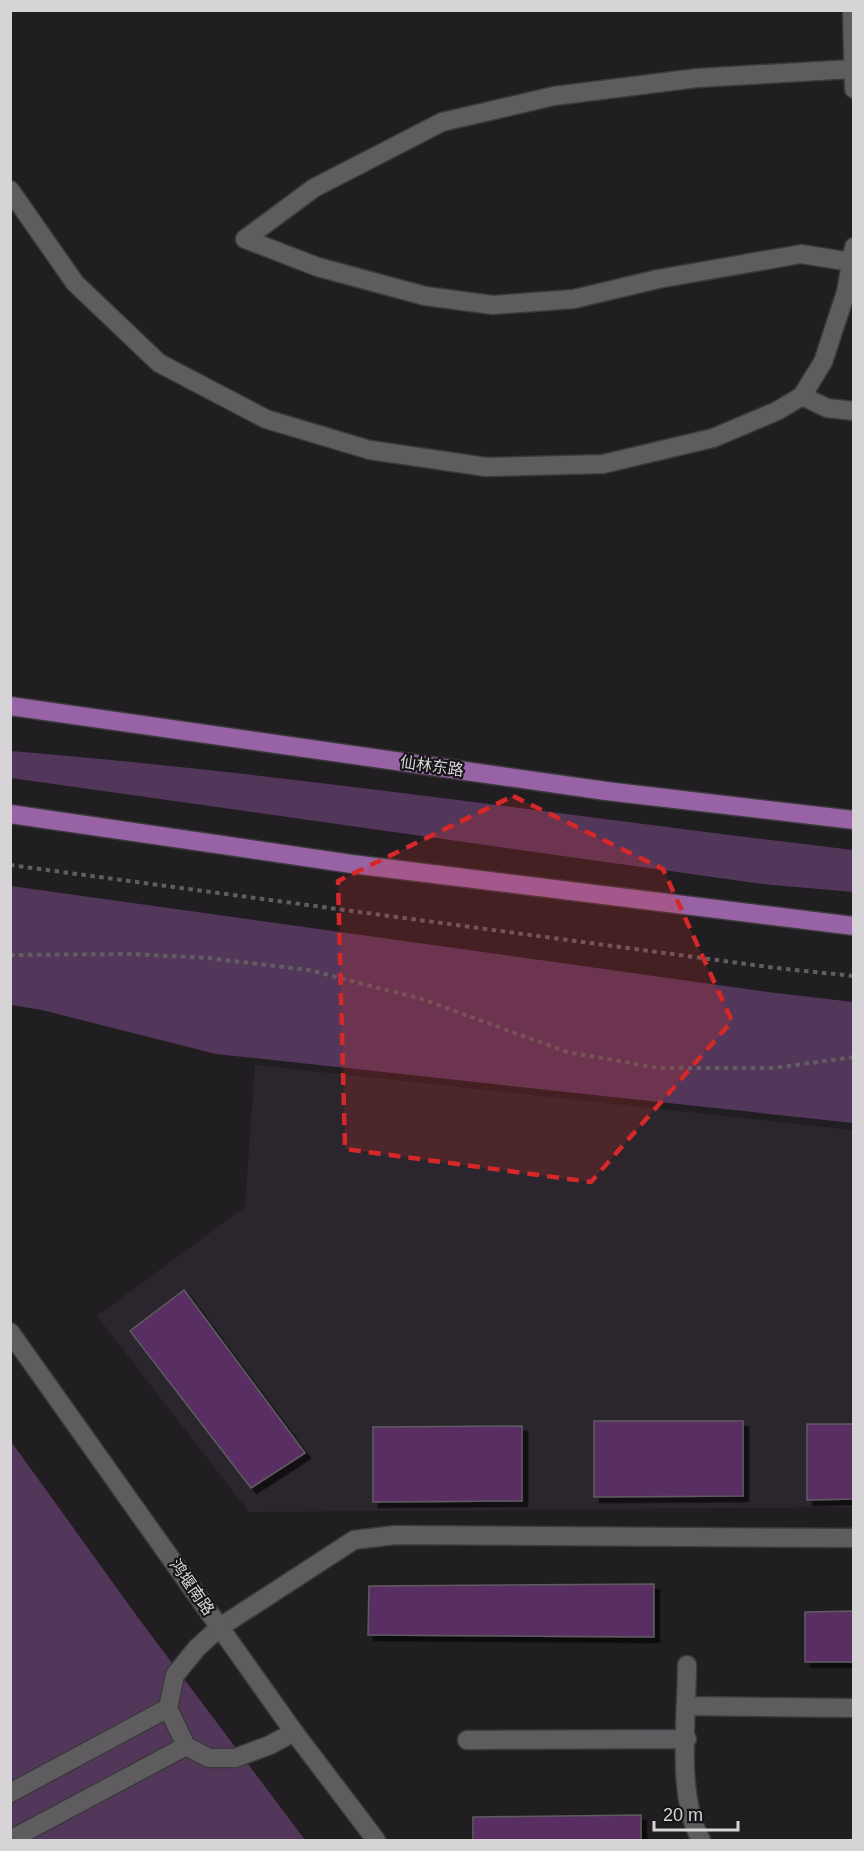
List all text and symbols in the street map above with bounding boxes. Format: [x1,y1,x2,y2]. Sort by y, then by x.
street label: 仙林东路 [399,753,465,779]
street label: 鸿堰南路 [167,1556,217,1618]
scale bar [654,1794,738,1832]
text: 20 m [663,1805,703,1825]

